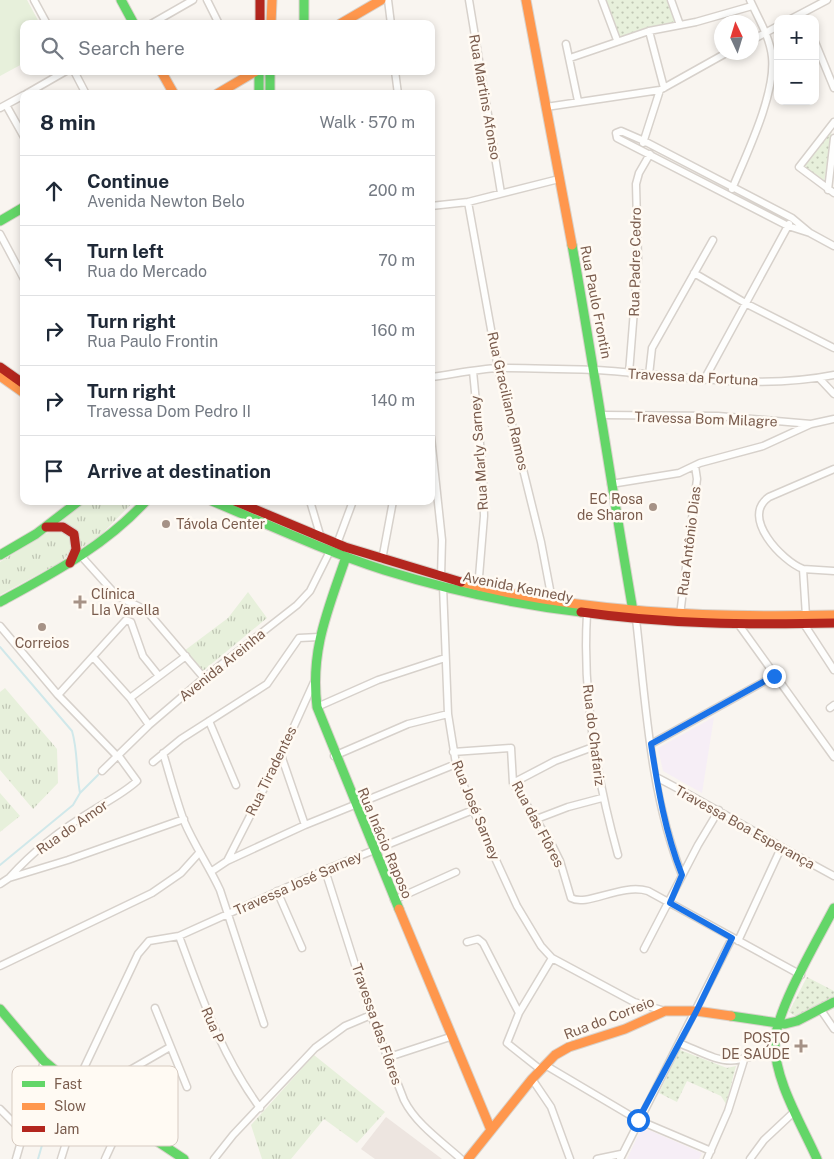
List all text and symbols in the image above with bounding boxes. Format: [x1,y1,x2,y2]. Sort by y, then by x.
north arrow [714,15,759,60]
map controls [774,15,819,105]
button: + [774,15,819,60]
search box [20,20,435,75]
street label: Rua Martins Afonso [466,33,504,161]
icon: search [38,34,66,62]
text: Search here [78,37,185,59]
button: − [774,60,819,105]
text: 8 min [40,110,96,135]
text: Walk · 570 m [319,113,415,132]
text: Continue [87,170,169,192]
icon: ahead [40,177,68,205]
text: 200 m [368,181,415,200]
text: Avenida Newton Belo [87,192,245,211]
street label: Rua Padre Cedro [626,207,644,317]
text: Turn left [87,240,164,262]
street label: Rua Paulo Frontin [577,244,615,360]
icon: left [40,247,68,275]
text: 70 m [378,251,415,270]
text: Rua do Mercado [87,262,207,281]
text: Turn right [87,310,176,332]
icon: right [40,317,68,345]
text: 160 m [371,321,415,340]
street label: Rua Graciliano Ramos [484,330,532,472]
text: Rua Paulo Frontin [87,332,218,351]
street label: Travessa da Fortuna [627,366,759,388]
text: Turn right [87,380,176,402]
icon: right [40,387,68,415]
text: 140 m [371,391,415,410]
street label: Rua Marly Sarney [467,395,491,511]
text: Travessa Dom Pedro II [87,402,251,421]
street label: Travessa Bom Milagre [634,409,778,430]
icon: arrive [40,457,68,485]
text: Arrive at destination [87,460,271,482]
street label: Rua Antônio Dias [674,485,704,597]
place label: EC Rosa de Sharon [577,491,643,523]
marker: EC Rosa de Sharon [647,501,659,513]
place label: Távola Center [176,516,265,532]
marker: Távola Center [160,518,172,530]
street label: Avenida Kennedy [462,568,575,606]
place label: Clínica LIa Varella [91,586,160,618]
marker: Clínica LIa Varella [73,595,87,609]
marker: Correios [36,621,48,633]
street label: Avenida Areinha [176,626,268,704]
place label: Correios [15,635,69,651]
route end [763,665,786,688]
street label: Rua do Chafariz [580,683,608,787]
street label: Rua Tiradentes [242,724,300,818]
street label: Rua José Sarney [449,758,504,863]
street label: Rua das Flôres [509,778,567,870]
street label: Travessa Boa Esperança [672,782,818,872]
street label: Rua Inácio Raposo [354,785,416,901]
street label: Rua do Amor [33,797,111,857]
street label: Travessa José Sarney [232,847,365,918]
street label: Travessa das Flôres [349,961,405,1087]
street label: Rua do Correio [561,993,657,1043]
street label: Rua P [198,1005,228,1045]
place label: POSTO DE SAÚDE [721,1030,790,1062]
marker: POSTO DE SAÚDE [794,1039,808,1053]
legend [12,1066,178,1146]
text: Fast [54,1076,82,1092]
text: Slow [54,1098,86,1114]
route start [627,1109,650,1132]
text: Jam [54,1121,79,1137]

